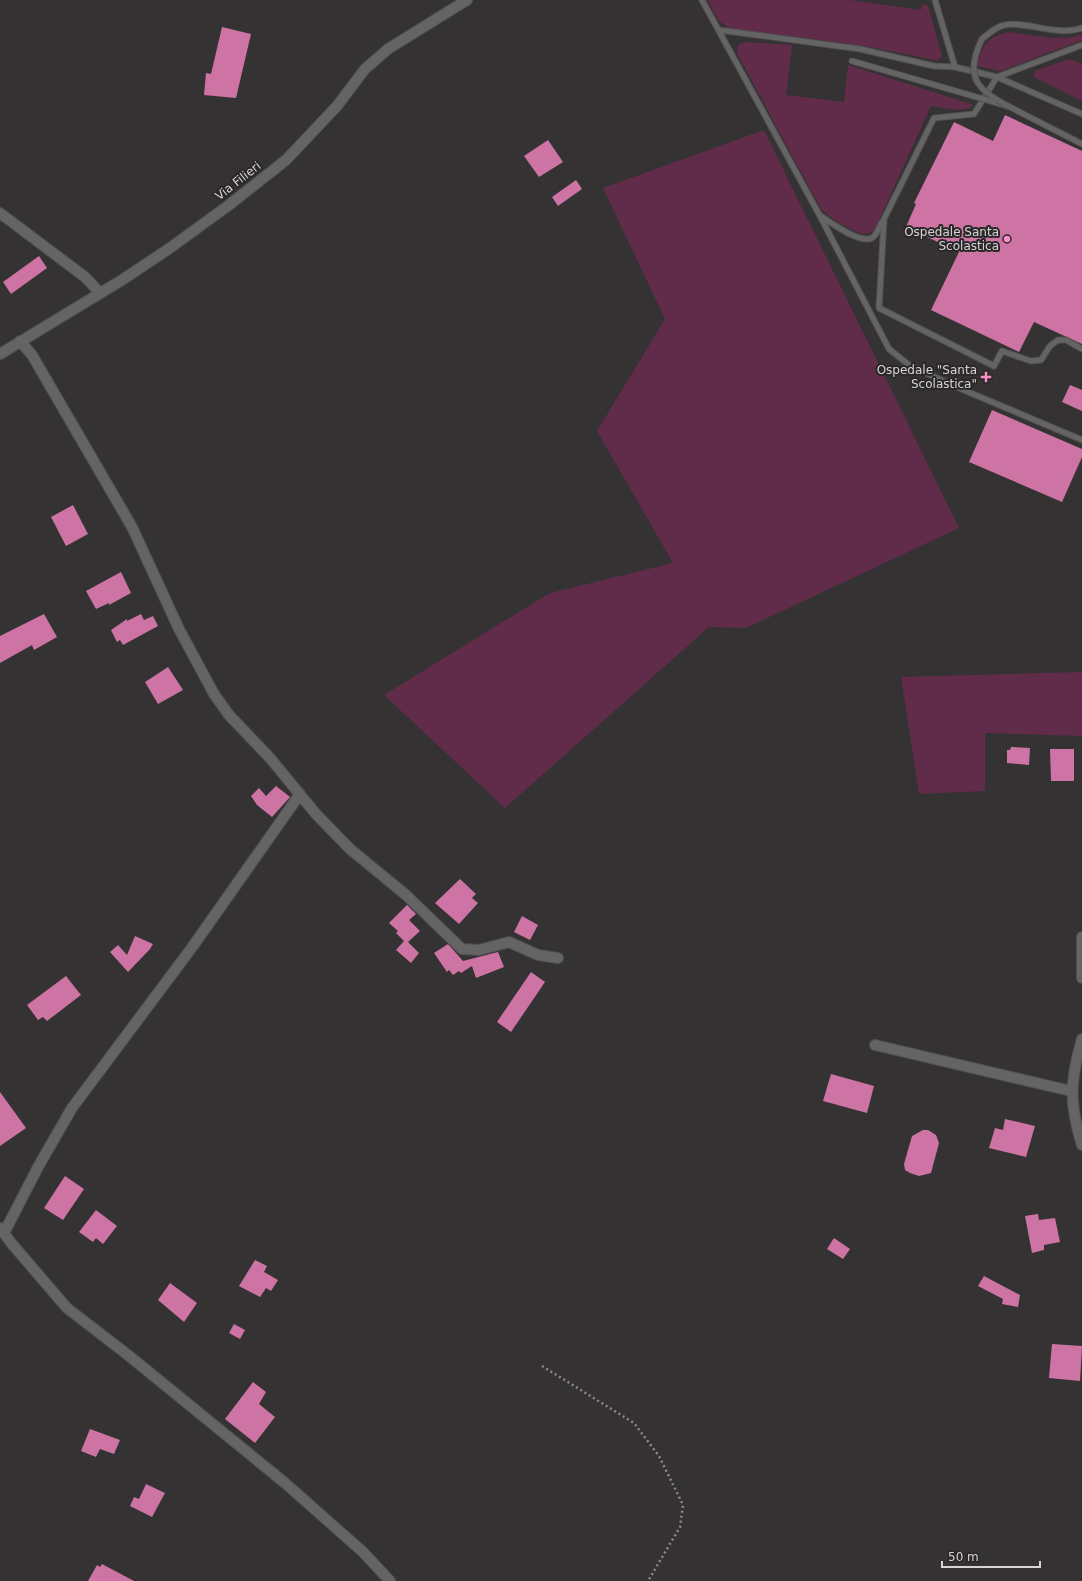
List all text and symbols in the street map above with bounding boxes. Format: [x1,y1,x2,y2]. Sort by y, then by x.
street label: Via Filieri [212,159,264,203]
place label: Ospedale Santa Scolastica [904,225,999,253]
marker: Ospedale Santa Scolastica [1002,234,1012,244]
place label: Ospedale "Santa Scolastica" [877,363,977,391]
marker: Ospedale "Santa Scolastica" [980,371,992,383]
scale bar [942,1543,1040,1569]
text: 50 m [948,1550,979,1564]

